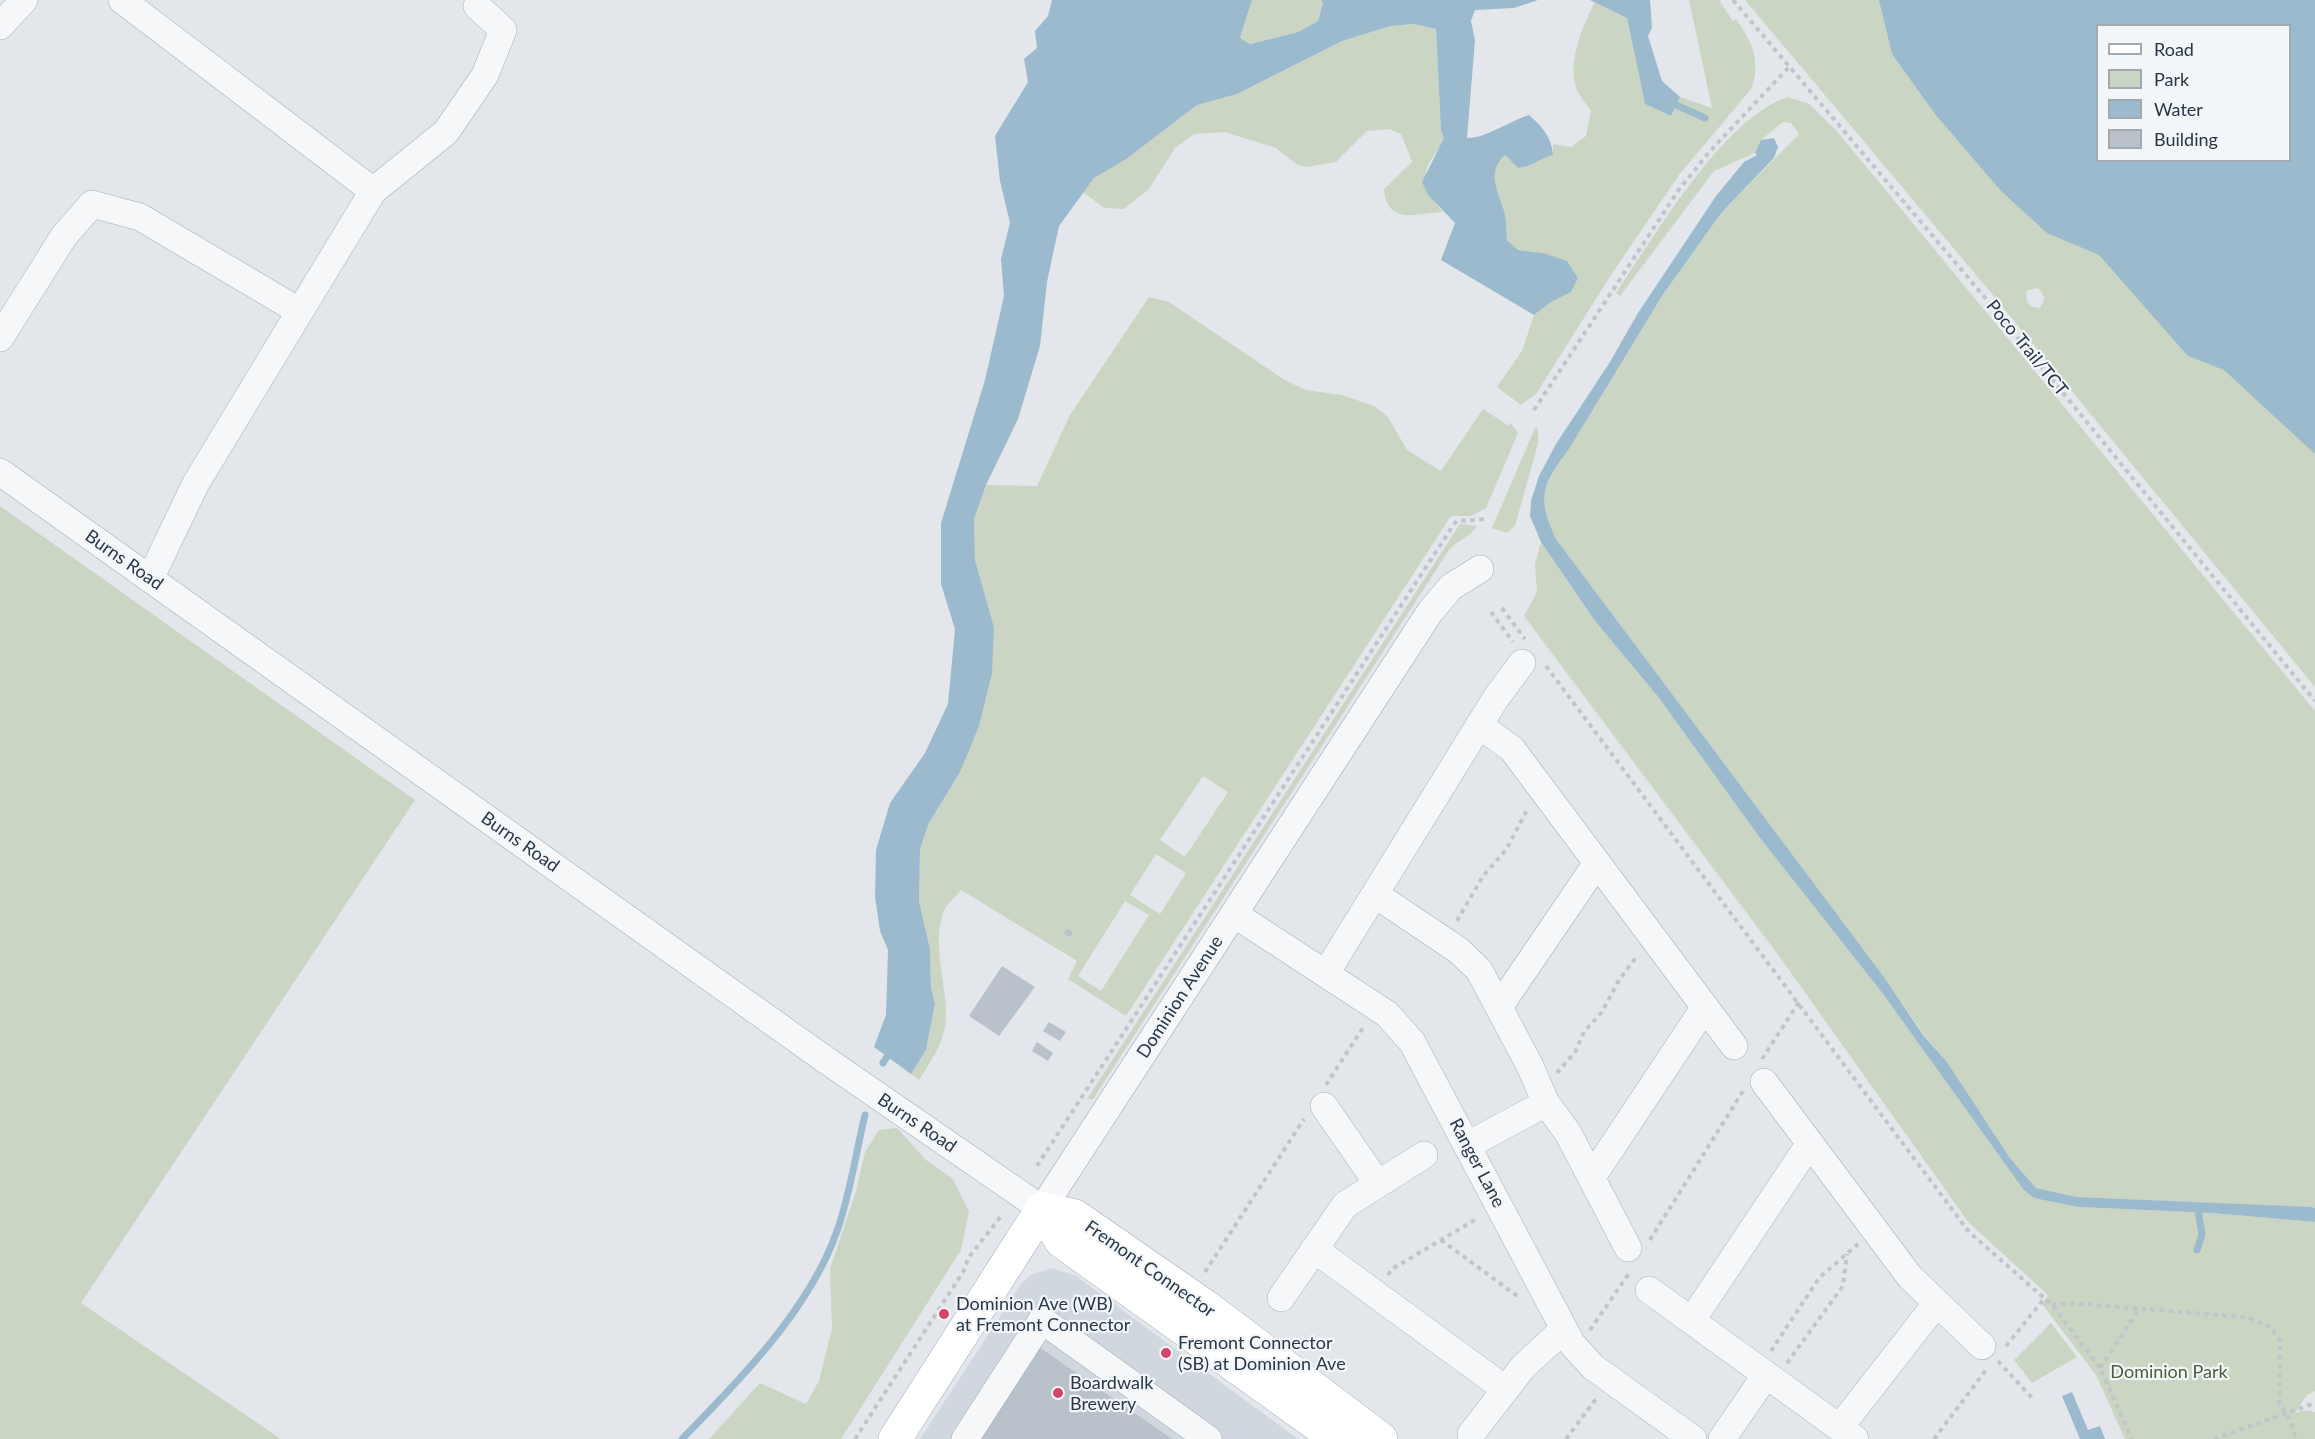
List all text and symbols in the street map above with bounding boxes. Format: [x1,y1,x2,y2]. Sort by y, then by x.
legend [2096,24,2291,162]
text: Road [2154,38,2194,60]
text: Park [2154,68,2189,90]
text: Water [2154,98,2203,120]
text: Building [2154,128,2218,150]
street label: Poco Trail/TCT [1982,296,2072,400]
street label: Burns Road [81,525,167,595]
street label: Burns Road [477,807,563,877]
street label: Dominion Avenue [1132,932,1228,1062]
street label: Burns Road [873,1089,961,1157]
street label: Ranger Lane [1445,1115,1509,1211]
street label: Fremont Connector [1081,1216,1219,1322]
place label: Dominion Ave (WB) at Fremont Connector [956,1293,1130,1336]
marker: Dominion Ave (WB) at Fremont Connector [937,1307,951,1321]
place label: Fremont Connector (SB) at Dominion Ave [1178,1332,1346,1374]
marker: Fremont Connector (SB) at Dominion Ave [1159,1346,1173,1360]
park label: Dominion Park [2110,1361,2228,1383]
place label: Boardwalk Brewery [1070,1372,1153,1414]
marker: Boardwalk Brewery [1051,1386,1065,1400]

